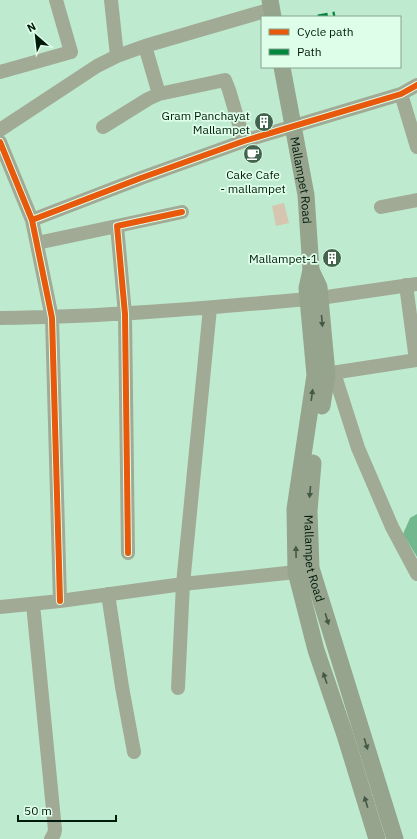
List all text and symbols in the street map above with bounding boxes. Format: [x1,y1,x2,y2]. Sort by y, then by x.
north arrow [16,16,56,56]
legend [261,16,401,68]
text: N [25,19,38,35]
text: Cycle path [297,24,354,39]
text: Path [297,44,322,59]
place label: Gram Panchayat Mallampet [162,108,250,137]
building icon: Gram Panchayat Mallampet [253,111,275,133]
street label: Mallampet Road [288,135,315,224]
cafe icon: Cake Cafe - mallampet [242,143,264,165]
place label: Cake Cafe - mallampet [220,167,286,196]
building icon: Mallampet-1 [321,247,343,269]
place label: Mallampet-1 [249,251,318,266]
one-way arrow [319,315,326,327]
one-way arrow [309,389,315,401]
one-way arrow [307,486,314,498]
street label: Mallampet Road [302,515,328,603]
one-way arrow [293,545,299,558]
one-way arrow [324,614,330,626]
one-way arrow [322,672,328,684]
one-way arrow [363,738,369,750]
one-way arrow [363,795,369,807]
scale bar [18,797,116,823]
text: 50 m [24,803,52,818]

